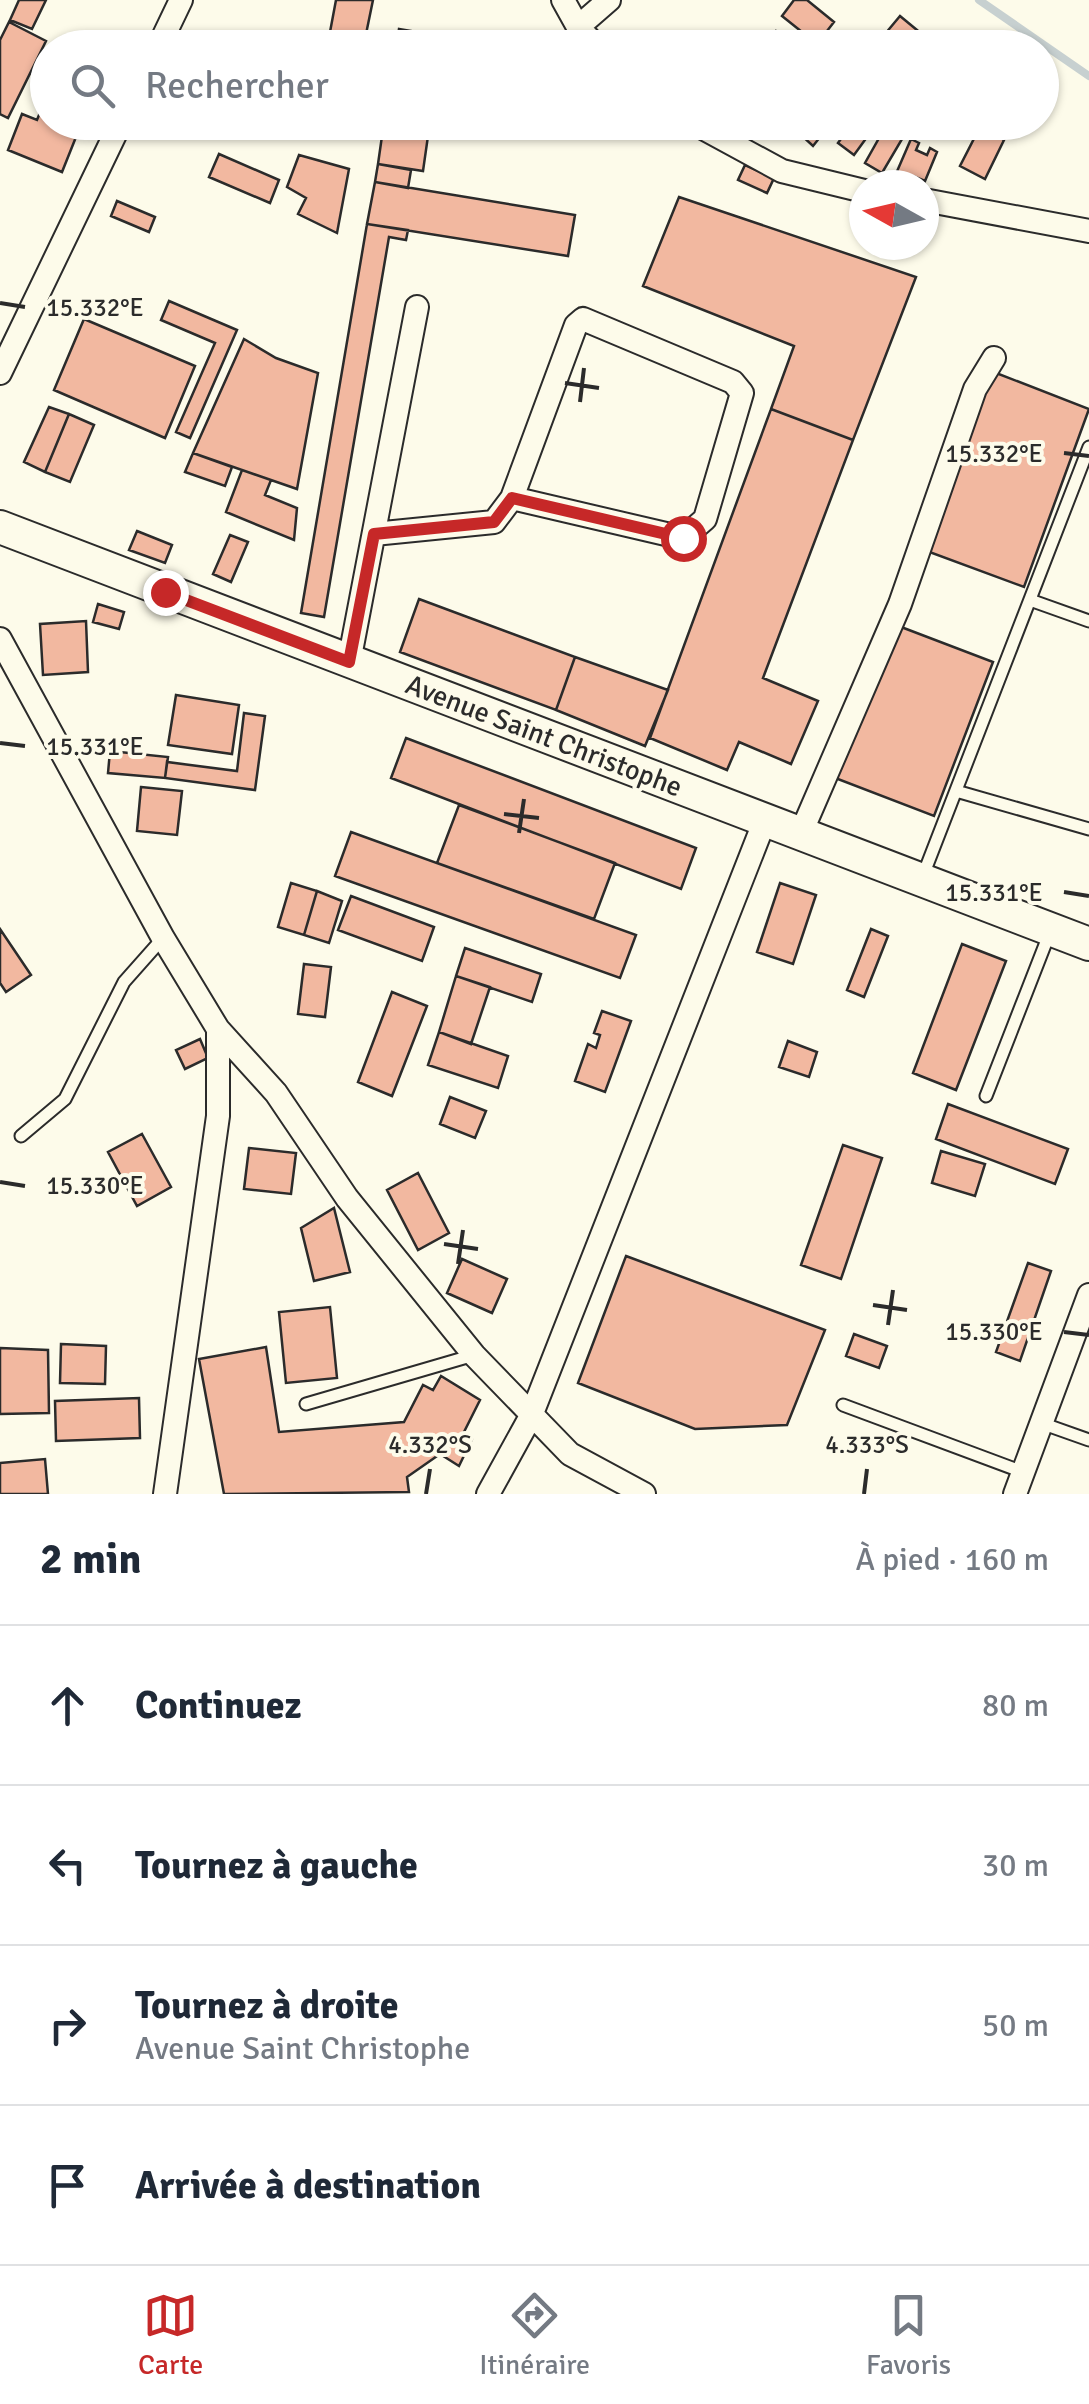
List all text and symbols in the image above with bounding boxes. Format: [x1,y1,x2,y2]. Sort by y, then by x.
search box [30,30,1059,140]
icon: search [65,58,120,113]
text: Rechercher [145,62,329,109]
north arrow [849,170,939,260]
text: 15.332°E [46,292,144,323]
text: 15.332°E [945,438,1043,469]
route start [661,516,707,562]
route end [143,570,189,616]
street label: Avenue Saint Christophe [401,668,687,804]
text: 15.331°E [46,731,144,762]
text: 15.331°E [945,877,1043,908]
text: 15.330°E [46,1170,144,1201]
text: 15.330°E [945,1316,1043,1347]
text: 4.332°S [388,1429,472,1460]
text: 4.333°S [825,1429,909,1460]
text: 2 min [40,1534,141,1585]
text: À pied · 160 m [856,1540,1049,1579]
icon: ahead [40,1678,95,1733]
text: Continuez [135,1682,302,1729]
text: 80 m [982,1686,1049,1725]
icon: left [40,1838,95,1893]
text: Tournez à gauche [135,1842,418,1889]
text: 30 m [982,1846,1049,1885]
text: Tournez à droite [135,1982,399,2029]
icon: right [40,1998,95,2053]
text: 50 m [982,2006,1049,2045]
text: Avenue Saint Christophe [135,2029,470,2068]
icon: arrive [40,2158,95,2213]
text: Arrivée à destination [135,2162,481,2209]
tab: Carte [138,2288,203,2382]
tab: Itinéraire [479,2288,590,2382]
tab: Favoris [866,2288,951,2382]

